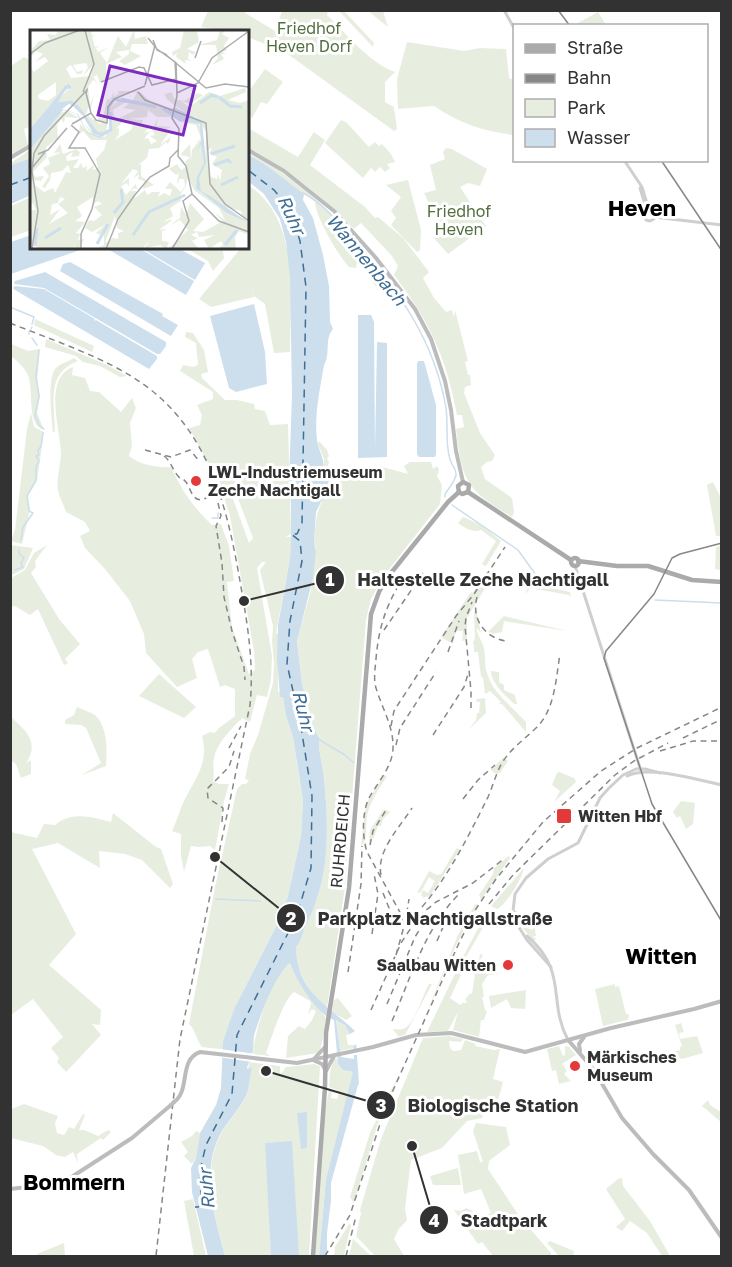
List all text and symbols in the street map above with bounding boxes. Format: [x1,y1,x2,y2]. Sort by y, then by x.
park label: Friedhof Heven Dorf [266,18,352,56]
legend [513,24,708,162]
inset map [30,30,249,249]
text: Straße [567,36,623,58]
text: Bahn [567,66,611,88]
text: Park [567,96,606,118]
text: Wasser [567,126,630,148]
water label: Ruhr [273,191,312,240]
district label: Heven [608,194,676,221]
park label: Friedhof Heven [427,201,491,239]
water label: Wannenbach [322,209,412,310]
place label: LWL-Industriemuseum Zeche Nachtigall [208,462,383,500]
marker: LWL-Industriemuseum Zeche Nachtigall [189,474,203,488]
callout: Haltestelle Zeche Nachtigall [315,562,621,598]
text: 1 [325,568,335,590]
text: Haltestelle Zeche Nachtigall [357,568,609,590]
water label: Ruhr [288,688,320,736]
street label: RUHRDEICH [326,793,354,889]
place label: Witten Hbf [578,806,662,826]
marker: Witten Hbf [555,807,573,825]
callout: Parkplatz Nachtigallstraße [276,900,565,936]
text: 2 [286,907,297,929]
text: Parkplatz Nachtigallstraße [317,907,553,929]
district label: Witten [625,942,697,969]
place label: Saalbau Witten [377,955,496,975]
marker: Saalbau Witten [501,958,515,972]
place label: Märkisches Museum [587,1047,677,1085]
marker: Märkisches Museum [568,1059,582,1073]
callout: Biologische Station [366,1087,590,1123]
text: 3 [376,1094,387,1116]
text: Biologische Station [408,1094,579,1116]
water label: Ruhr [193,1165,219,1210]
district label: Bommern [23,1168,125,1195]
callout: Stadtpark [419,1202,559,1238]
text: 4 [428,1209,440,1231]
text: Stadtpark [461,1209,548,1231]

